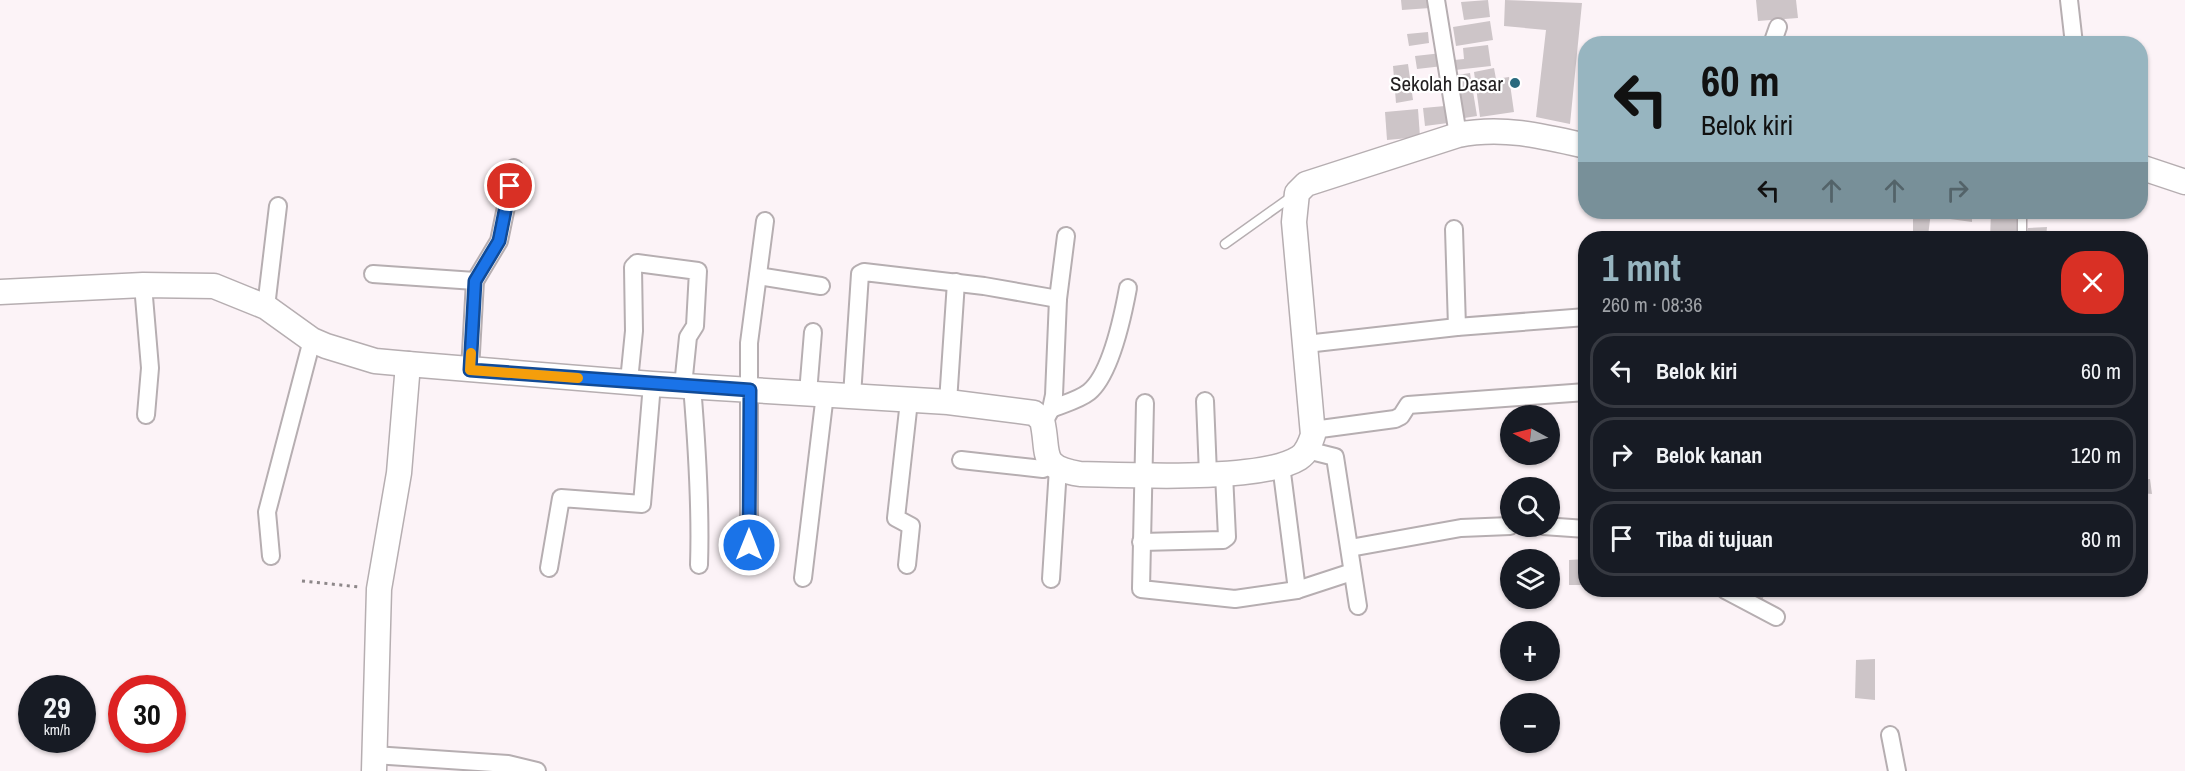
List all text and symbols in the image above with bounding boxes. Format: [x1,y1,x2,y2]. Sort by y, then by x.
text: 60 m [1701,53,1780,109]
icon: left [1602,60,1680,138]
place label: Sekolah Dasar [1390,69,1503,98]
marker: Sekolah Dasar [1508,76,1522,90]
text: Belok kiri [1701,107,1793,143]
pin [484,160,535,211]
icon: arrive [493,169,526,202]
icon: left [1752,174,1785,207]
icon: ahead [1815,174,1848,207]
icon: ahead [1878,174,1911,207]
icon: right [1941,174,1974,207]
text: 1 mnt [1602,244,1681,292]
button: close [2061,251,2124,314]
text: 260 m · 08:36 [1602,291,1702,318]
icon: left [1605,354,1638,387]
text: Belok kiri [1656,356,1737,386]
text: 60 m [2081,356,2121,386]
north arrow [1500,405,1560,465]
map controls [1500,405,1560,753]
icon: right [1605,438,1638,471]
text: Belok kanan [1656,440,1762,470]
text: 120 m [2071,440,2121,470]
button: search [1500,477,1560,537]
position arrow [717,513,781,577]
icon: arrive [1605,522,1638,555]
text: Tiba di tujuan [1656,524,1773,554]
text: 80 m [2081,524,2121,554]
button: layers [1500,549,1560,609]
button: + [1500,621,1560,681]
speed limit sign: 30 [108,675,186,753]
text: 29 [43,687,71,727]
button: − [1500,693,1560,753]
text: km/h [44,719,70,740]

